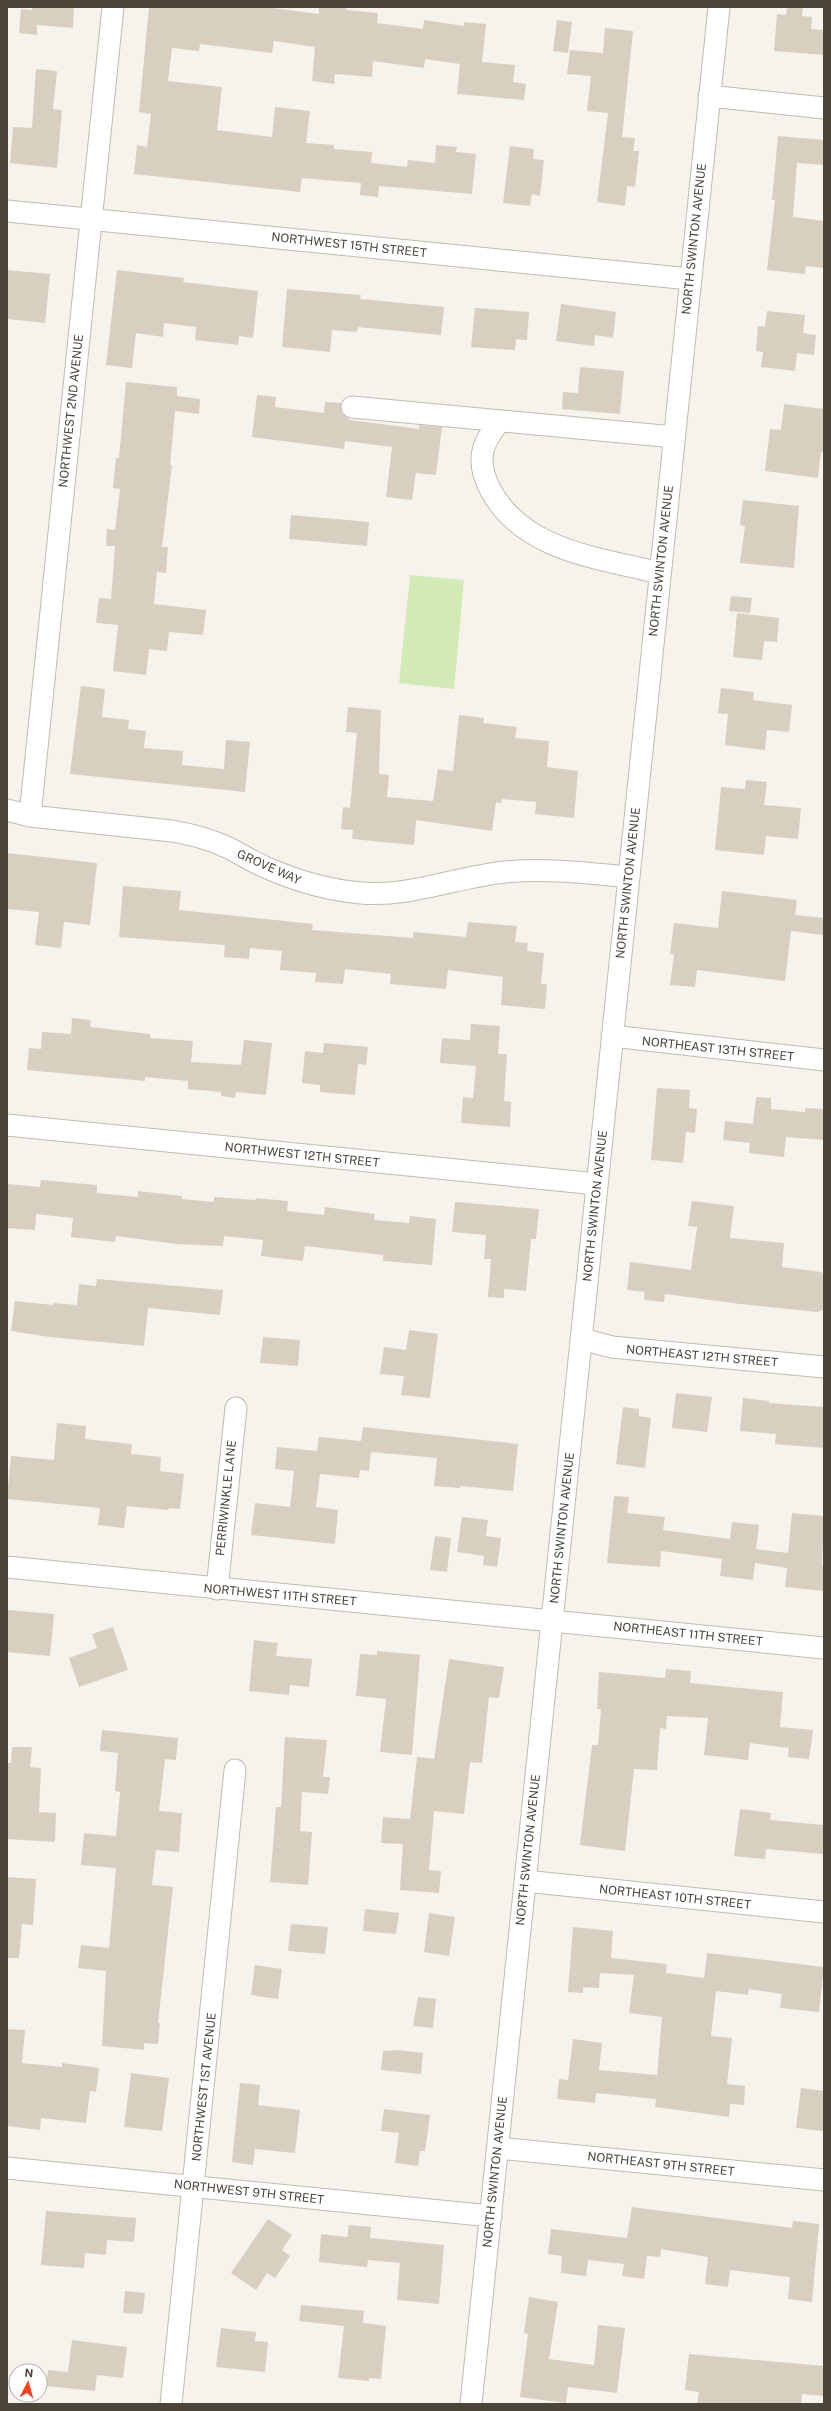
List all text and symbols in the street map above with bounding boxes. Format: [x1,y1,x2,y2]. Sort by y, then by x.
street label: NORTH SWINTON AVENUE [679,163,709,315]
street label: NORTHWEST 15TH STREET [271,230,427,260]
street label: NORTHWEST 2ND AVENUE [56,334,86,488]
street label: NORTH SWINTON AVENUE [646,485,676,637]
street label: NORTH SWINTON AVENUE [613,807,643,959]
street label: GROVE WAY [235,847,304,888]
street label: NORTHEAST 13TH STREET [641,1034,795,1064]
street label: NORTH SWINTON AVENUE [580,1130,610,1282]
street label: NORTHWEST 12TH STREET [224,1140,380,1170]
street label: NORTHEAST 12TH STREET [625,1342,779,1370]
street label: PERRIWINKLE LANE [213,1439,239,1557]
street label: NORTH SWINTON AVENUE [547,1452,577,1604]
street label: NORTHWEST 11TH STREET [203,1581,357,1609]
street label: NORTHEAST 11TH STREET [613,1619,763,1649]
street label: NORTH SWINTON AVENUE [513,1774,543,1926]
street label: NORTHEAST 10TH STREET [598,1882,752,1912]
street label: NORTHWEST 1ST AVENUE [189,2012,219,2162]
street label: NORTH SWINTON AVENUE [480,2096,510,2248]
street label: NORTHEAST 9TH STREET [587,2149,735,2179]
street label: NORTHWEST 9TH STREET [173,2177,325,2207]
north arrow [8,2363,48,2403]
text: N [24,2367,34,2379]

